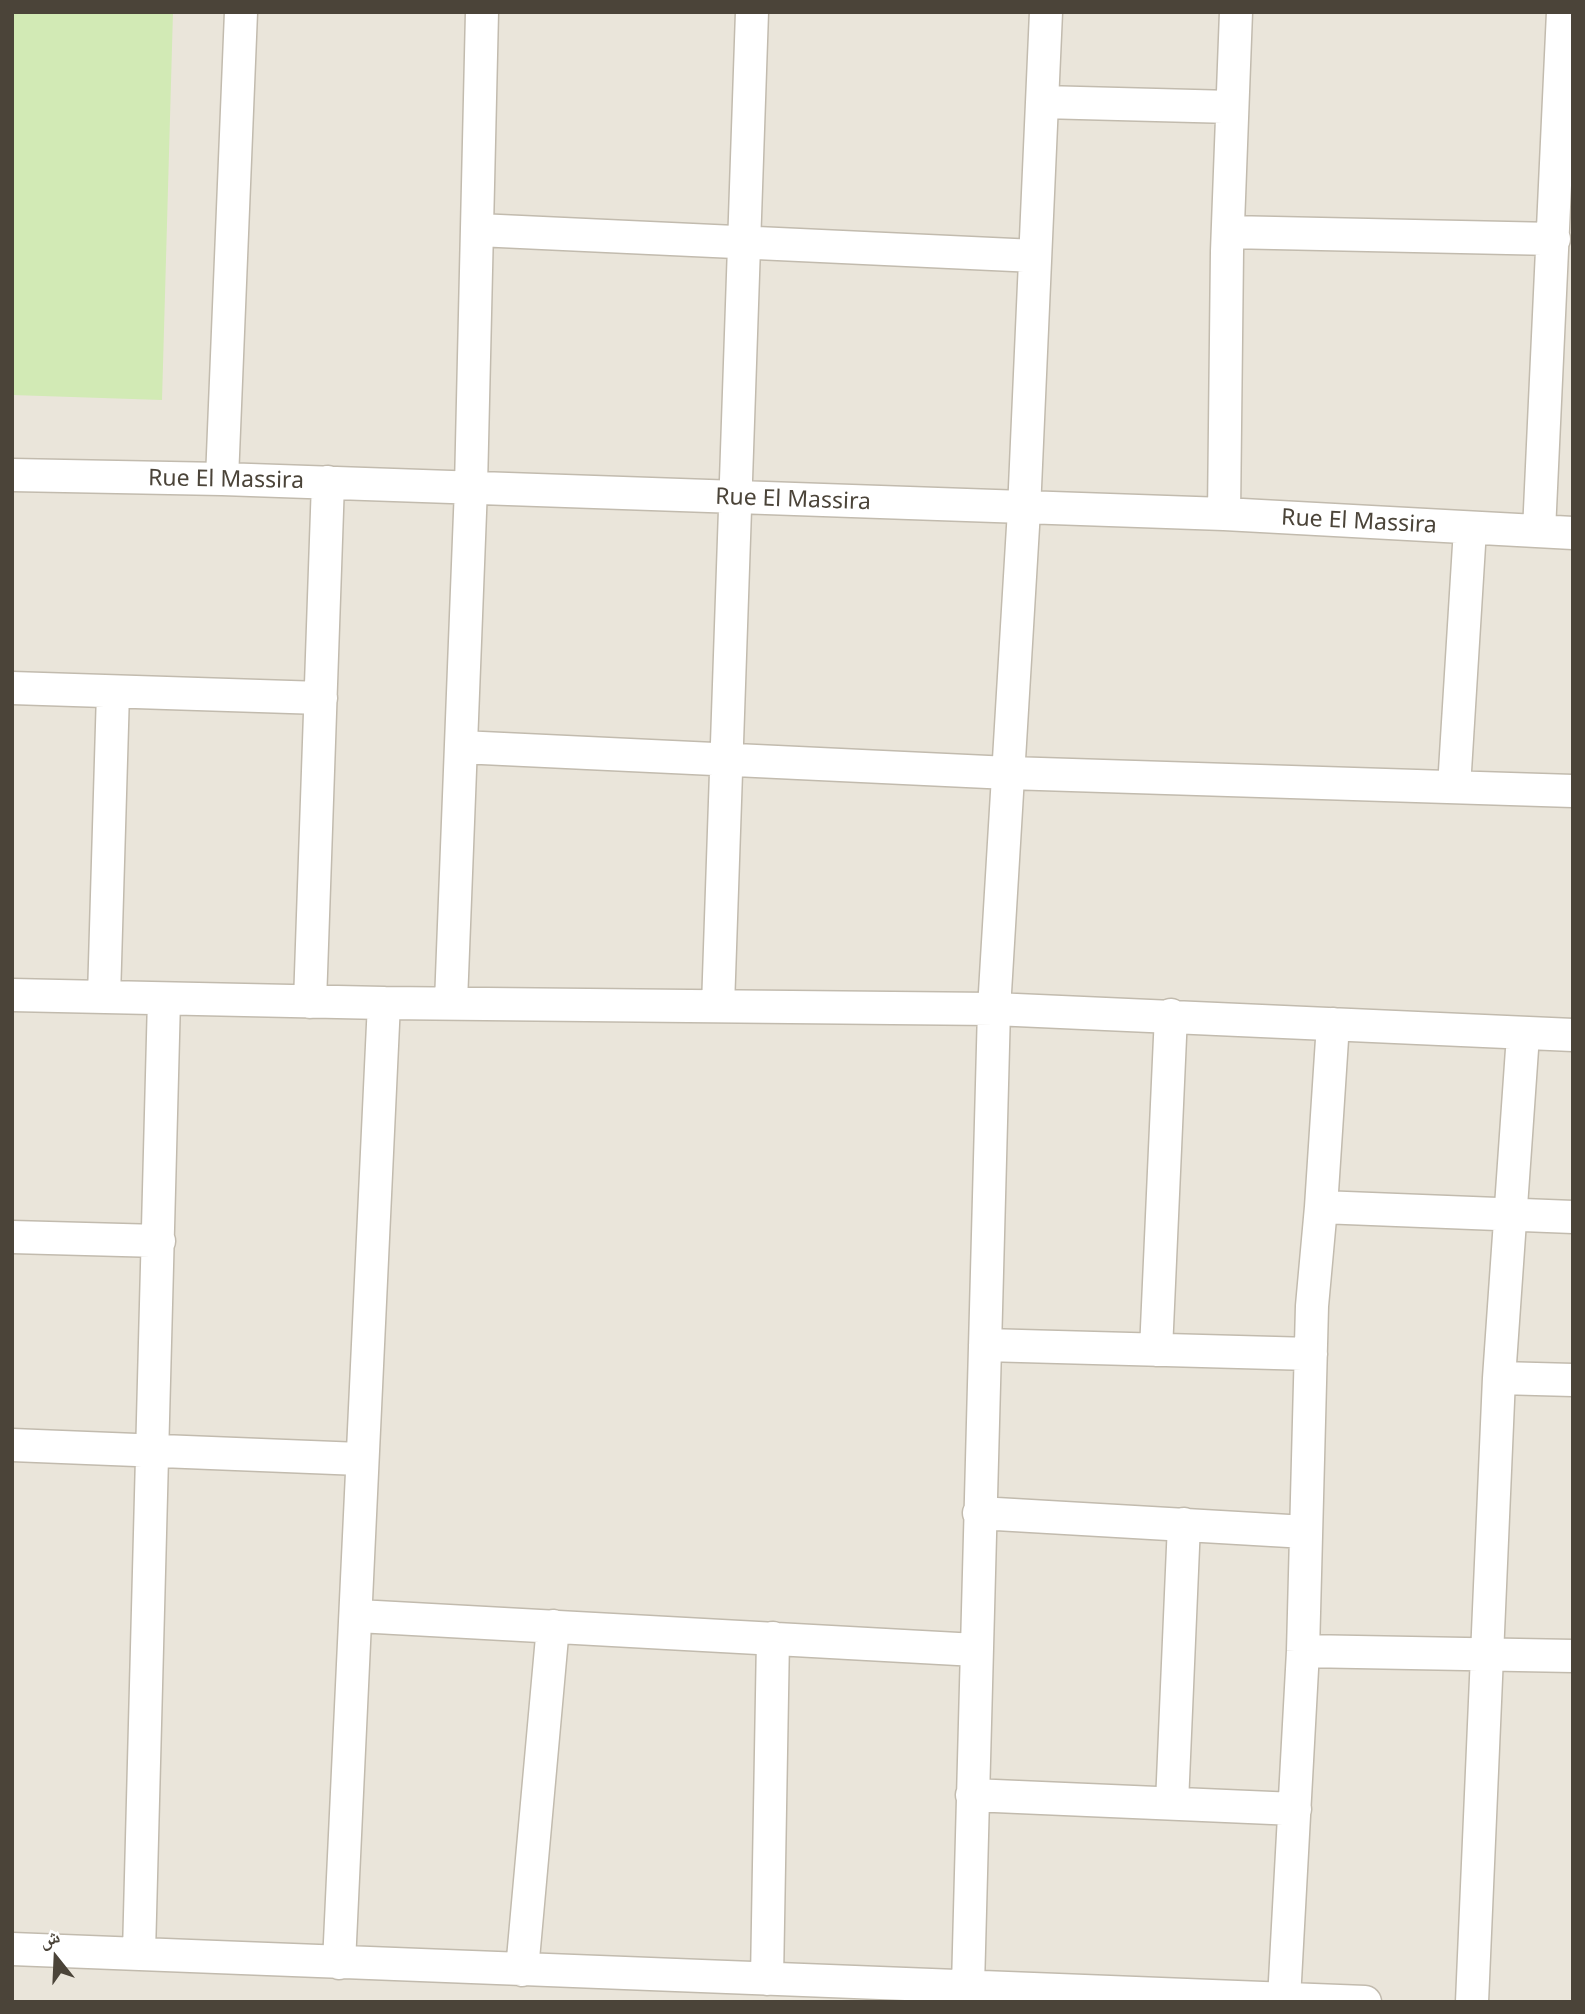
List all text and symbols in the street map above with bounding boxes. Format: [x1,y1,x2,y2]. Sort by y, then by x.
street label: Rue El Massira [148,465,304,495]
street label: Rue El Massira [715,483,871,517]
street label: Rue El Massira [1280,504,1438,540]
north arrow [21,1923,91,1993]
text: ش [36,1923,63,1954]

